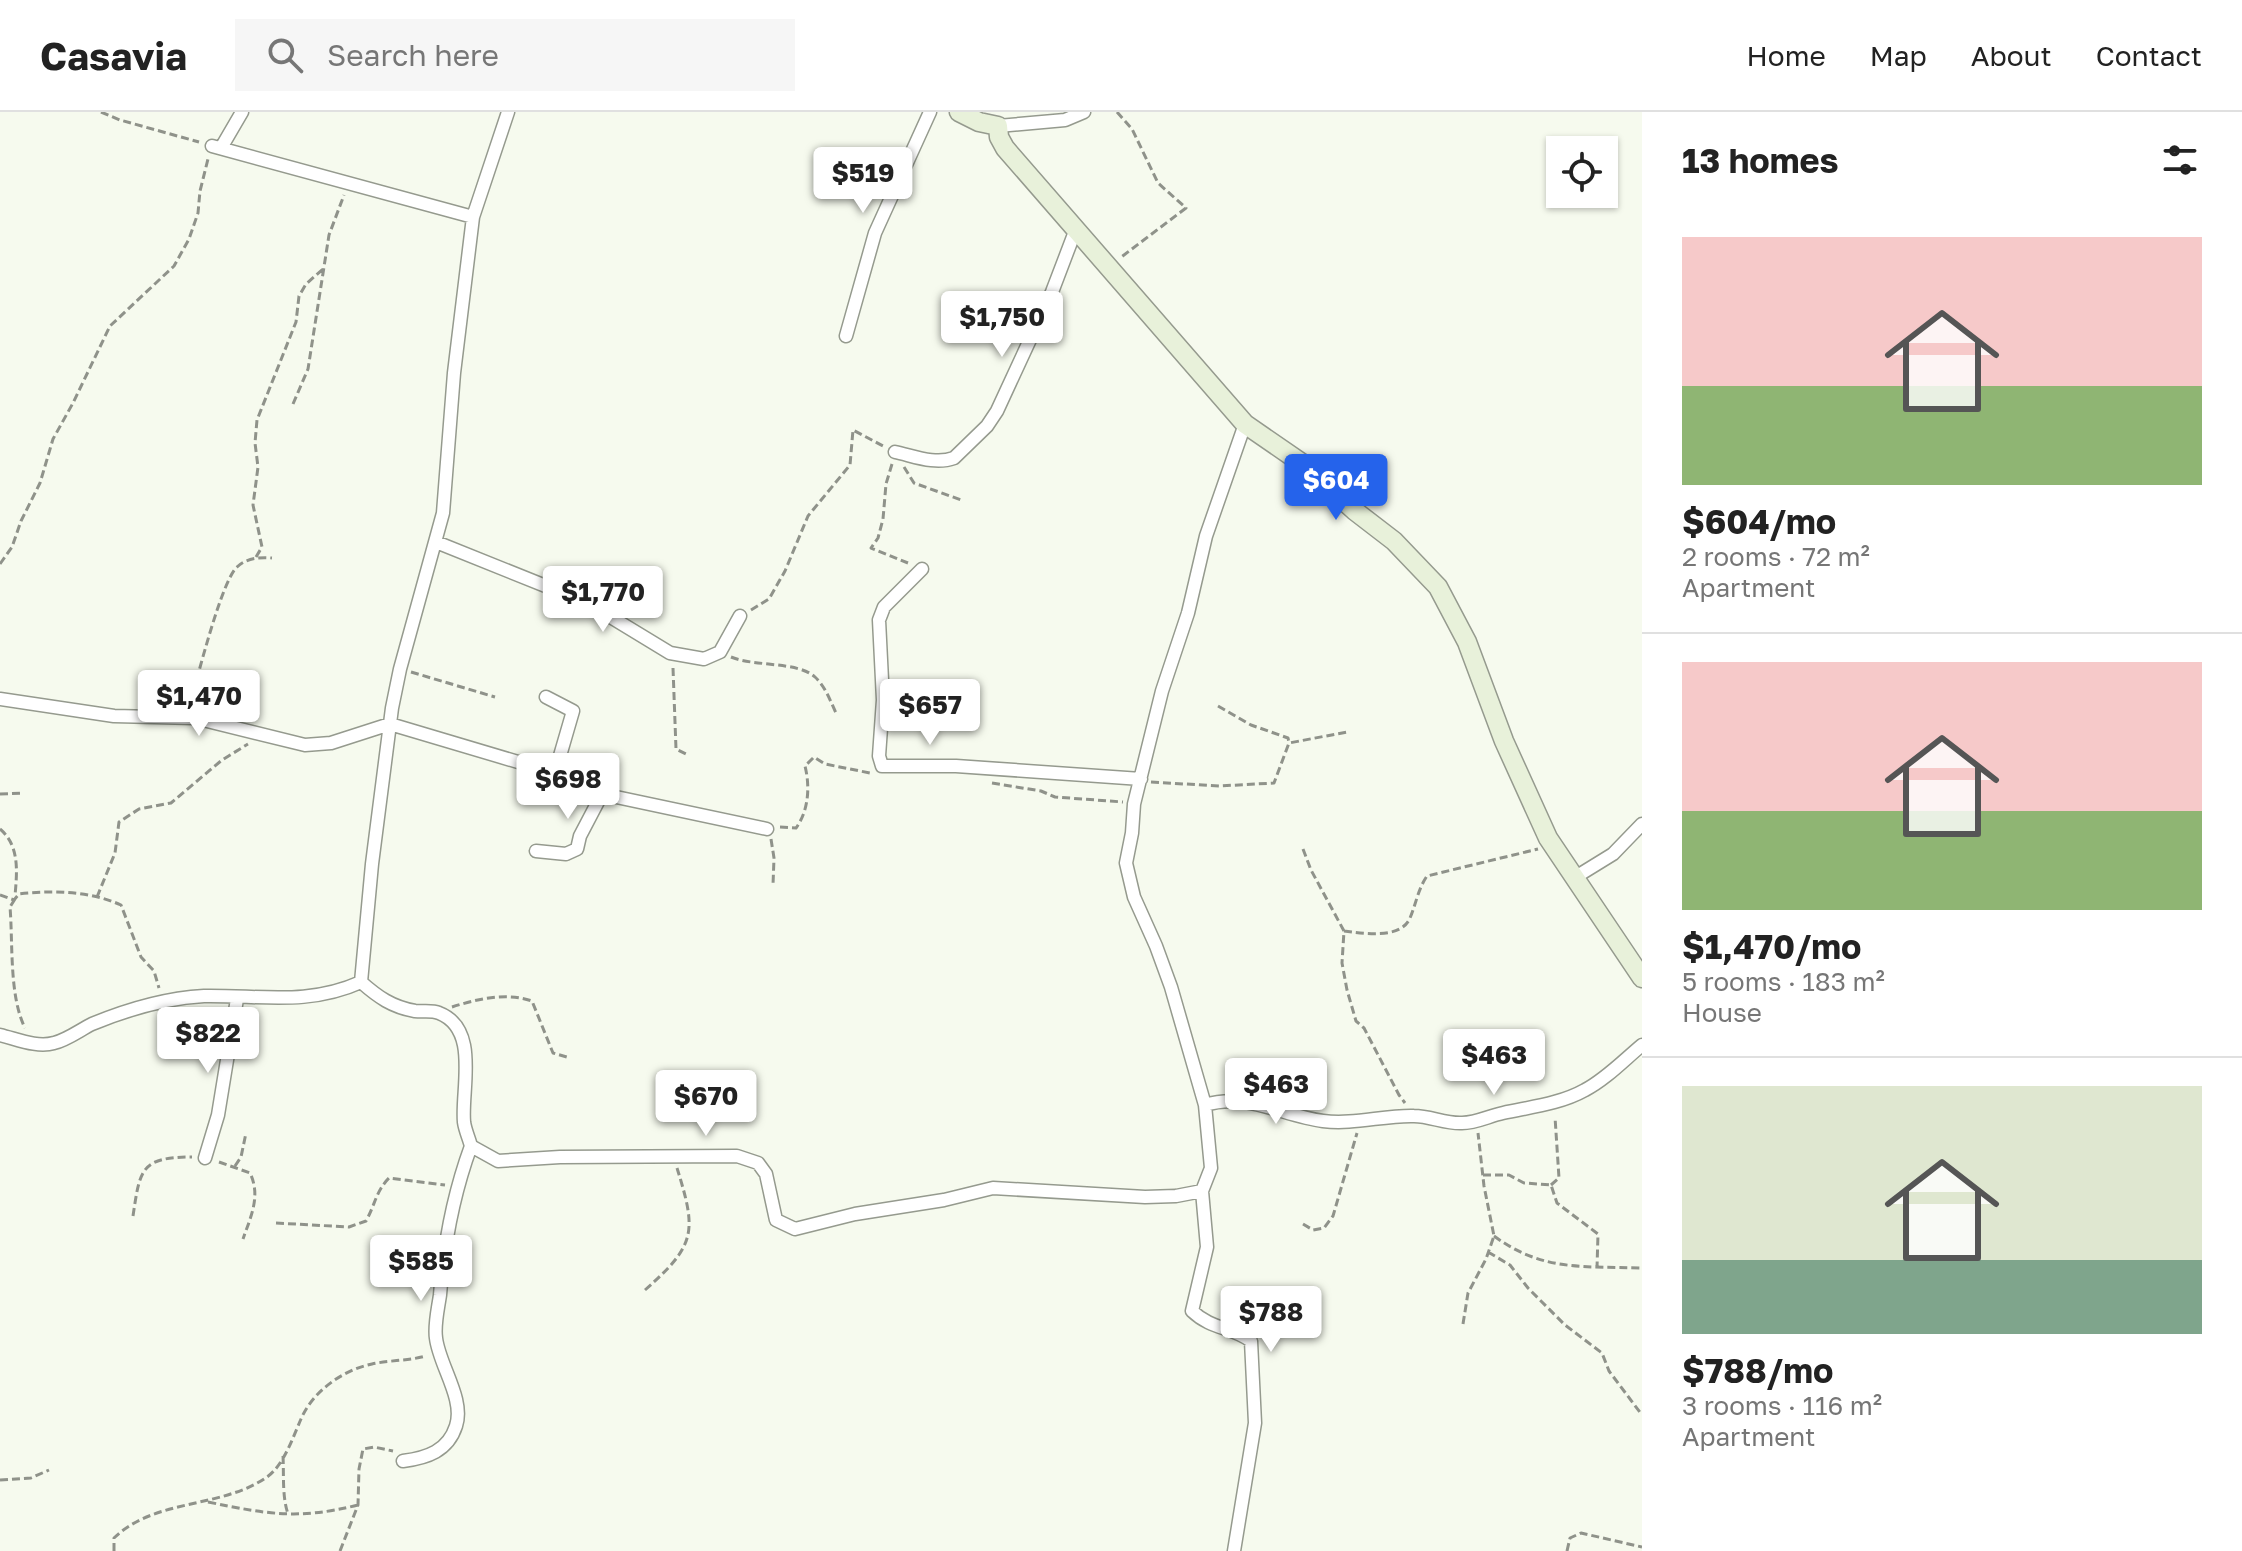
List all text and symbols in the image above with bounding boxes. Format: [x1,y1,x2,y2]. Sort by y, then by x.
search box [235,19,795,91]
text: Casavia [40,33,187,78]
icon: search [263,33,307,77]
text: Search here [327,37,499,73]
text: Home [1747,39,1826,72]
text: Map [1870,39,1927,72]
text: About [1971,39,2052,72]
text: Contact [2096,39,2202,72]
map controls [1546,136,1618,208]
button: locate [1546,136,1618,208]
icon: filters [2158,138,2202,182]
text: 13 homes [1682,140,1839,180]
pin: $519 [816,147,910,215]
text: $519 [831,157,895,188]
icon: home [1870,289,2014,433]
pin: $1,750 [937,291,1067,359]
text: $1,750 [959,301,1045,332]
pin: $604 [1289,454,1383,522]
text: $604 [1302,464,1370,495]
text: $604/mo [1682,501,1836,541]
text: 2 rooms · 72 m² [1682,541,1870,572]
pin: $1,770 [538,566,668,634]
text: Apartment [1682,572,1815,603]
text: $1,770 [561,576,645,607]
pin: $1,470 [134,670,264,738]
pin: $657 [883,679,977,747]
text: $1,470 [156,680,242,711]
text: $657 [898,689,962,720]
icon: home [1870,714,2014,858]
pin: $698 [521,753,615,821]
text: $698 [534,763,602,794]
text: $1,470/mo [1682,926,1862,966]
text: 5 rooms · 183 m² [1682,966,1885,997]
text: House [1682,997,1762,1028]
pin: $822 [161,1007,255,1075]
text: $822 [175,1017,241,1048]
pin: $463 [1447,1029,1541,1097]
text: $463 [1461,1039,1527,1070]
pin: $463 [1229,1058,1323,1126]
text: $463 [1243,1068,1309,1099]
pin: $670 [659,1070,753,1138]
text: $670 [673,1080,739,1111]
icon: home [1870,1138,2014,1282]
pin: $585 [374,1235,468,1303]
text: $585 [388,1245,454,1276]
pin: $788 [1224,1286,1318,1354]
text: $788 [1239,1296,1303,1327]
text: $788/mo [1682,1350,1833,1390]
text: 3 rooms · 116 m² [1682,1390,1882,1421]
text: Apartment [1682,1421,1815,1452]

